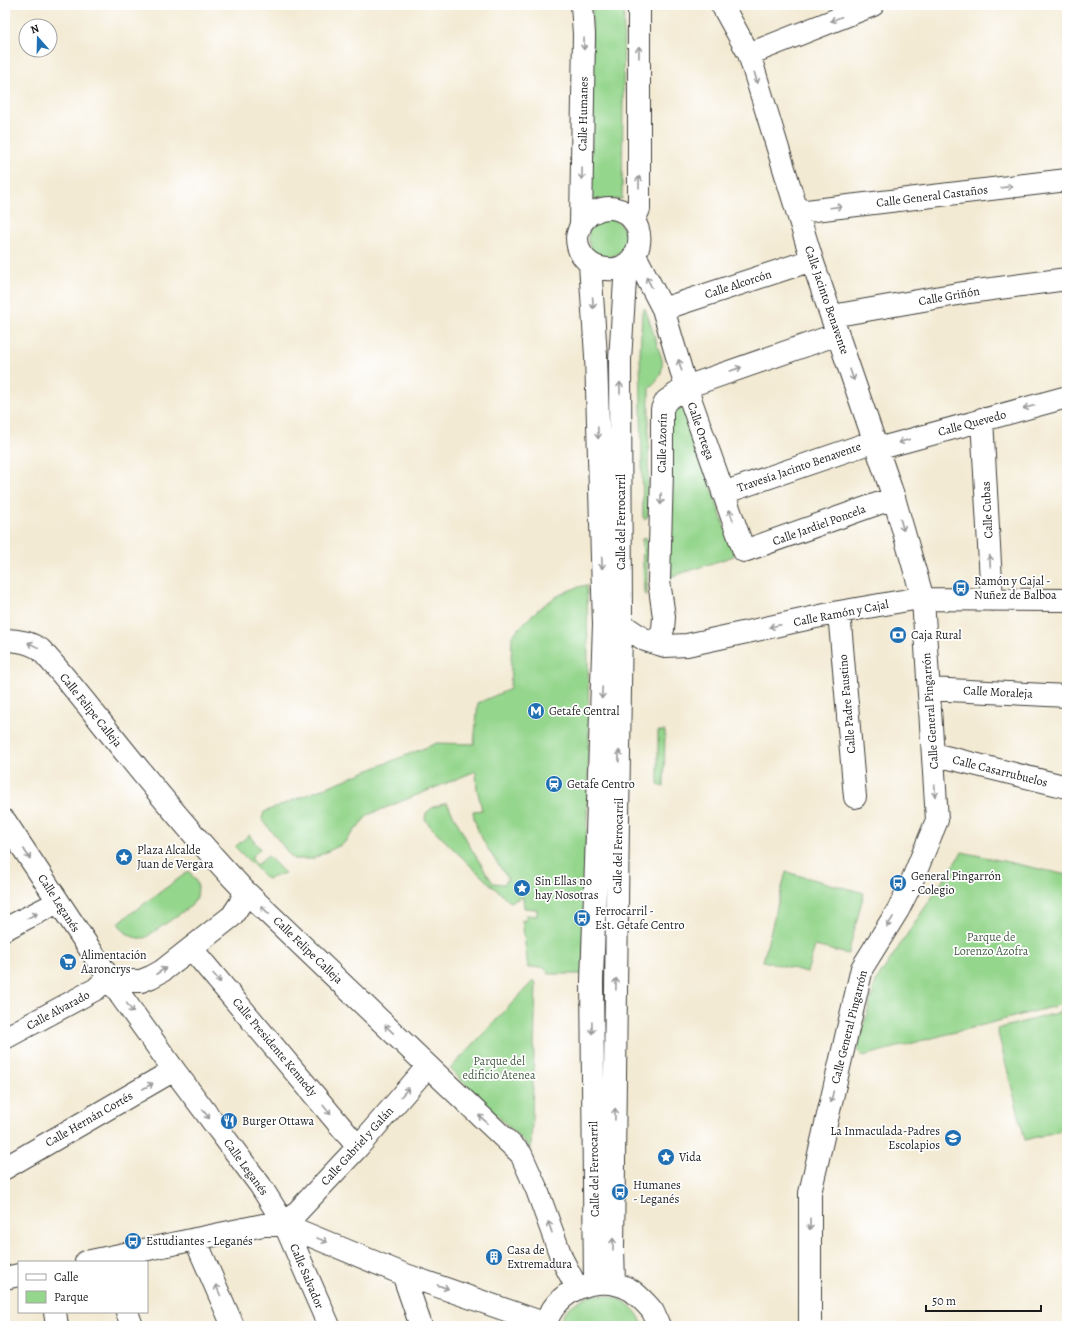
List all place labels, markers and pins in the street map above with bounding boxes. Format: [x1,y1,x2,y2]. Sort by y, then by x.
place label: Ramón y Cajal - Nuñez de Balboa [974,573,1057,603]
bus stop icon: Ramón y Cajal - Nuñez de Balboa [951,578,971,598]
bank icon: Caja Rural [888,625,908,645]
place label: Caja Rural [911,627,962,643]
metro station icon: Getafe Central [526,701,546,721]
place label: Getafe Central [549,703,619,719]
station icon: Getafe Centro [544,774,564,794]
place label: Getafe Centro [567,776,635,792]
place label: Plaza Alcalde Juan de Vergara [137,842,214,872]
place icon: Plaza Alcalde Juan de Vergara [114,847,134,867]
place label: General Pingarrón - Colegio [911,868,1001,898]
place label: Sin Ellas no hay Nosotras [535,873,599,903]
bus stop icon: General Pingarrón - Colegio [888,873,908,893]
place icon: Sin Ellas no hay Nosotras [512,878,532,898]
place label: Ferrocarril - Est. Getafe Centro [595,903,685,933]
bus stop icon: Ferrocarril - Est. Getafe Centro [572,908,592,928]
place label: Alimentación Aaroncrys [80,947,147,977]
supermarket icon: Alimentación Aaroncrys [58,952,78,972]
restaurant icon: Burger Ottawa [219,1111,239,1131]
place label: Burger Ottawa [242,1113,314,1129]
place label: La Inmaculada-Padres Escolapios [830,1123,940,1153]
school or university icon: La Inmaculada-Padres Escolapios [943,1128,963,1148]
place icon: Vida [656,1147,676,1167]
place label: Vida [678,1149,702,1165]
place label: Humanes - Leganés [633,1177,681,1207]
bus stop icon: Humanes - Leganés [610,1182,630,1202]
bus stop icon: Estudiantes - Leganés [123,1231,143,1251]
place label: Estudiantes - Leganés [146,1233,253,1249]
place label: Casa de Extremadura [507,1242,573,1272]
building icon: Casa de Extremadura [484,1247,504,1267]

